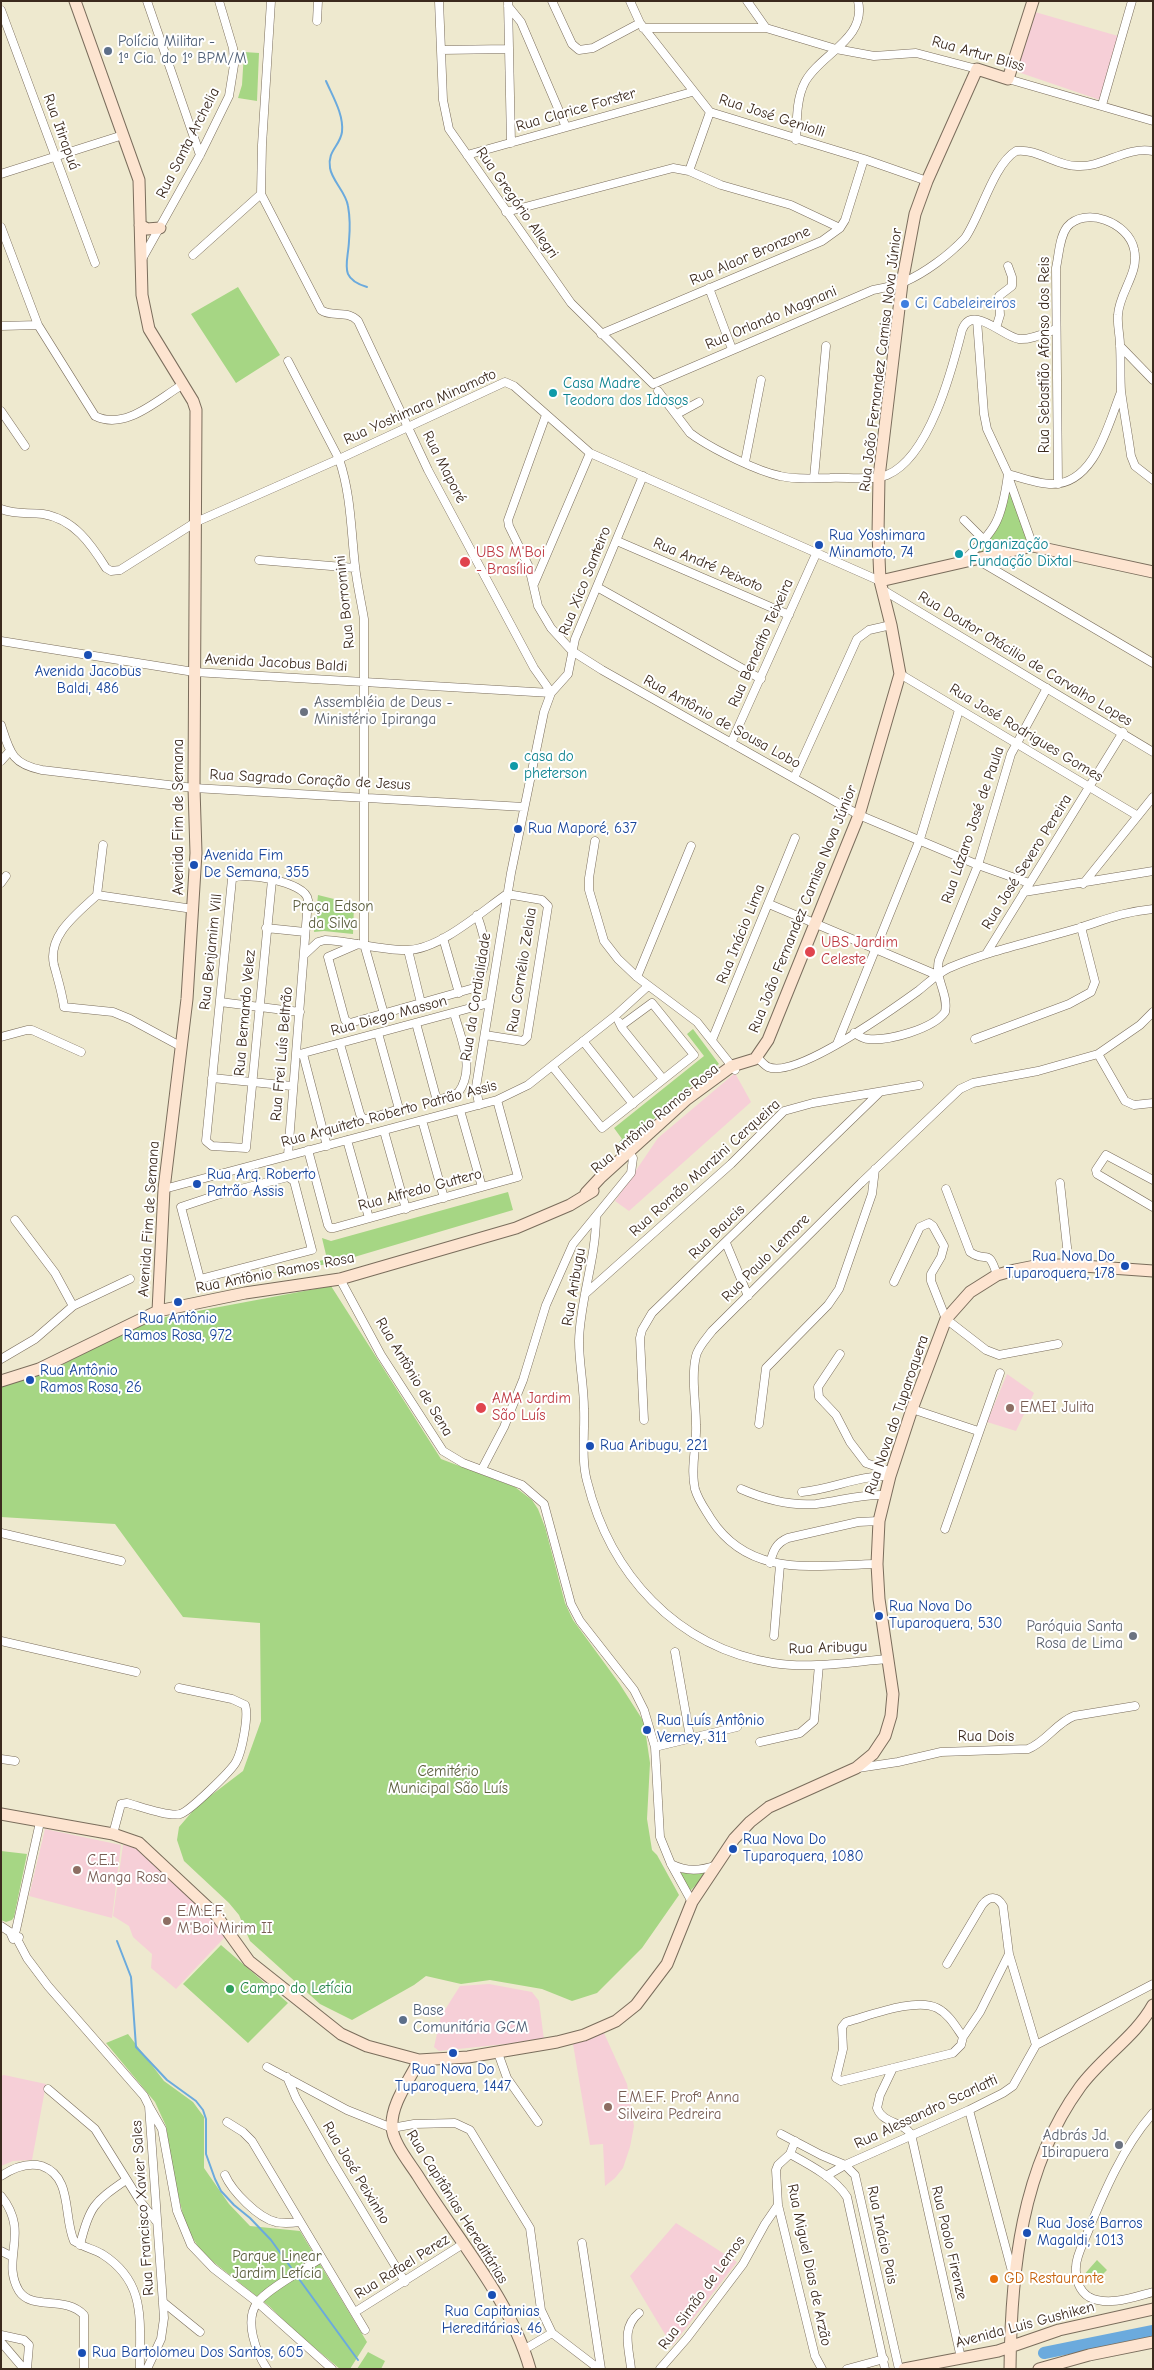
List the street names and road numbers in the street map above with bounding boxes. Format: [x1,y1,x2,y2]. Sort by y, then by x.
street label: Rua Artur Bliss [930,32,1026,76]
street label: Rua Clarice Forster [514,84,638,136]
street label: Rua Santa Archelia [152,85,224,201]
street label: Rua José Geniolli [717,90,827,142]
street label: Rua Itirapuá [39,91,83,173]
street label: Rua Gregório Allegri [472,144,562,262]
street label: Rua Alaor Bronzone [687,222,813,290]
street label: Rua João Fernandez Camisa Nova Júnior [856,227,906,493]
street label: Rua Sebastião Afonso dos Reis [1036,257,1054,453]
street label: Rua Orlando Magnani [703,282,839,354]
street label: Rua Yoshimara Minamoto [341,365,499,449]
street label: Rua Maporé [418,428,470,506]
street label: Rua Xico Santeiro [555,524,615,638]
street label: Rua André Peixoto [650,534,766,596]
street label: Rua Borromini [331,554,359,650]
street label: Rua Benedito Teixeira [725,576,797,710]
street label: Rua Doutor Otácilio de Carvalho Lopes [915,588,1135,730]
street label: Avenida Jacobus Baldi [204,650,348,676]
street label: Rua Antônio de Sousa Lobo [640,671,804,773]
street label: Rua José Rodrigues Gomes [946,680,1106,786]
street label: Avenida Fim de Semana [170,739,188,895]
street label: Rua Lázaro José de Paula [938,744,1008,906]
street label: Rua Sagrado Coração de Jesus [209,766,411,794]
street label: Rua João Fernandez Camisa Nova Júnior [745,783,861,1035]
street label: Rua José Severo Pereira [978,791,1076,933]
street label: Rua Inácio Lima [713,882,769,986]
street label: Rua Benjamim Vill [196,893,226,1011]
street label: Rua Cornélio Zelaia [503,906,541,1034]
street label: Rua da Cordialidade [457,932,495,1062]
street label: Rua Bernardo Velez [231,949,259,1077]
street label: Rua Frei Luís Beltrão [267,986,297,1122]
street label: Rua Diego Masson [329,992,449,1040]
street label: Rua Antônio Ramos Rosa [587,1060,723,1178]
street label: Rua Arquiteto Roberto Patrão Assis [279,1077,499,1151]
street label: Rua Romão Manzini Cerqueira [626,1096,784,1240]
street label: Avenida Fim de Semana [135,1140,163,1298]
street label: Rua Alfredo Guttero [356,1165,484,1215]
street label: Rua Baucis [685,1201,749,1263]
street label: Rua Paulo Lemore [718,1210,814,1306]
street label: Rua Aribugu [558,1247,590,1327]
street label: Rua Antônio Ramos Rosa [194,1249,356,1297]
street label: Rua Antônio de Sena [371,1314,457,1440]
street label: Rua Nova do Tuparoquera [861,1333,933,1497]
street label: Rua Aribugu [788,1638,868,1658]
street label: Rua Dois [958,1728,1014,1746]
street label: Rua Alessandro Scarlatti [851,2071,1001,2153]
street label: Rua José Peixinho [318,2119,394,2227]
street label: Rua Francisco Xavier Sales [128,2120,158,2296]
street label: Rua Capitânias Hereditárias [402,2127,512,2287]
street label: Rua Miguel Dias de Arzão [783,2182,835,2348]
street label: Rua Inácio Pais [863,2184,901,2286]
street label: Rua Paolo Firenze [927,2184,971,2302]
street label: Rua Rafael Perez [351,2231,453,2303]
street label: Rua Simão de Lemos [655,2233,749,2353]
street label: Avenida Luis Gushiken [954,2298,1096,2352]

